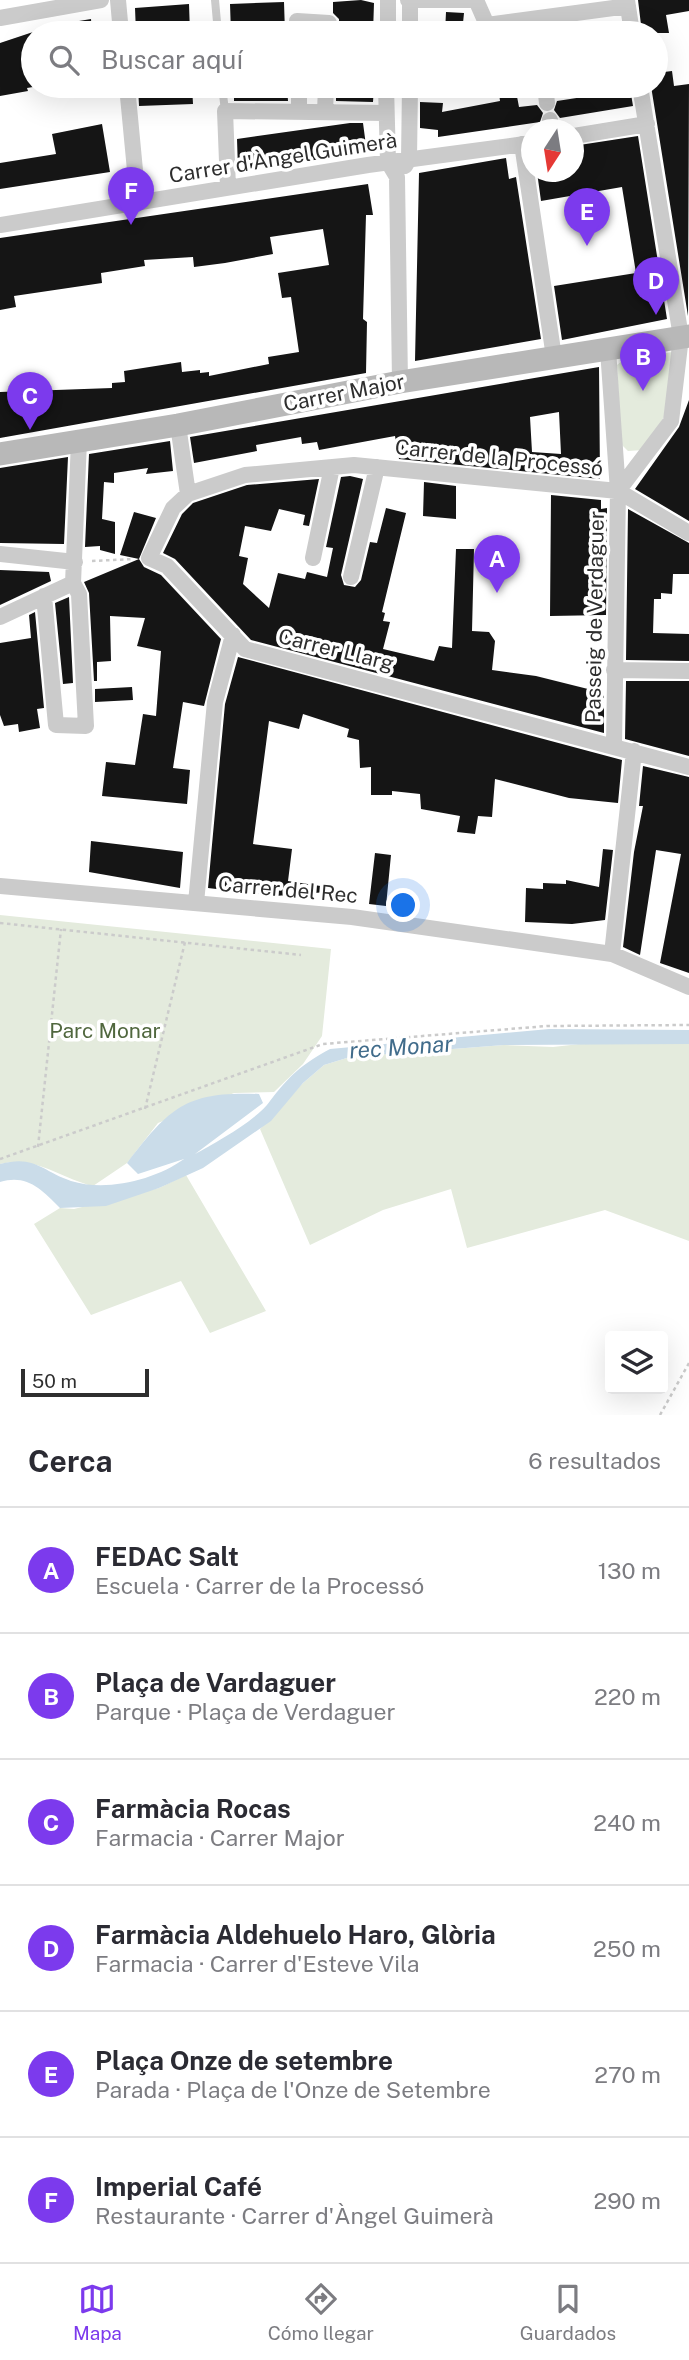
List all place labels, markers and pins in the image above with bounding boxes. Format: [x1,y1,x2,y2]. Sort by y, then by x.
pin: F [108,167,154,225]
pin: E [564,188,610,246]
pin: D [633,257,679,315]
pin: B [620,333,666,391]
pin: C [7,372,53,430]
pin: A [474,535,520,593]

